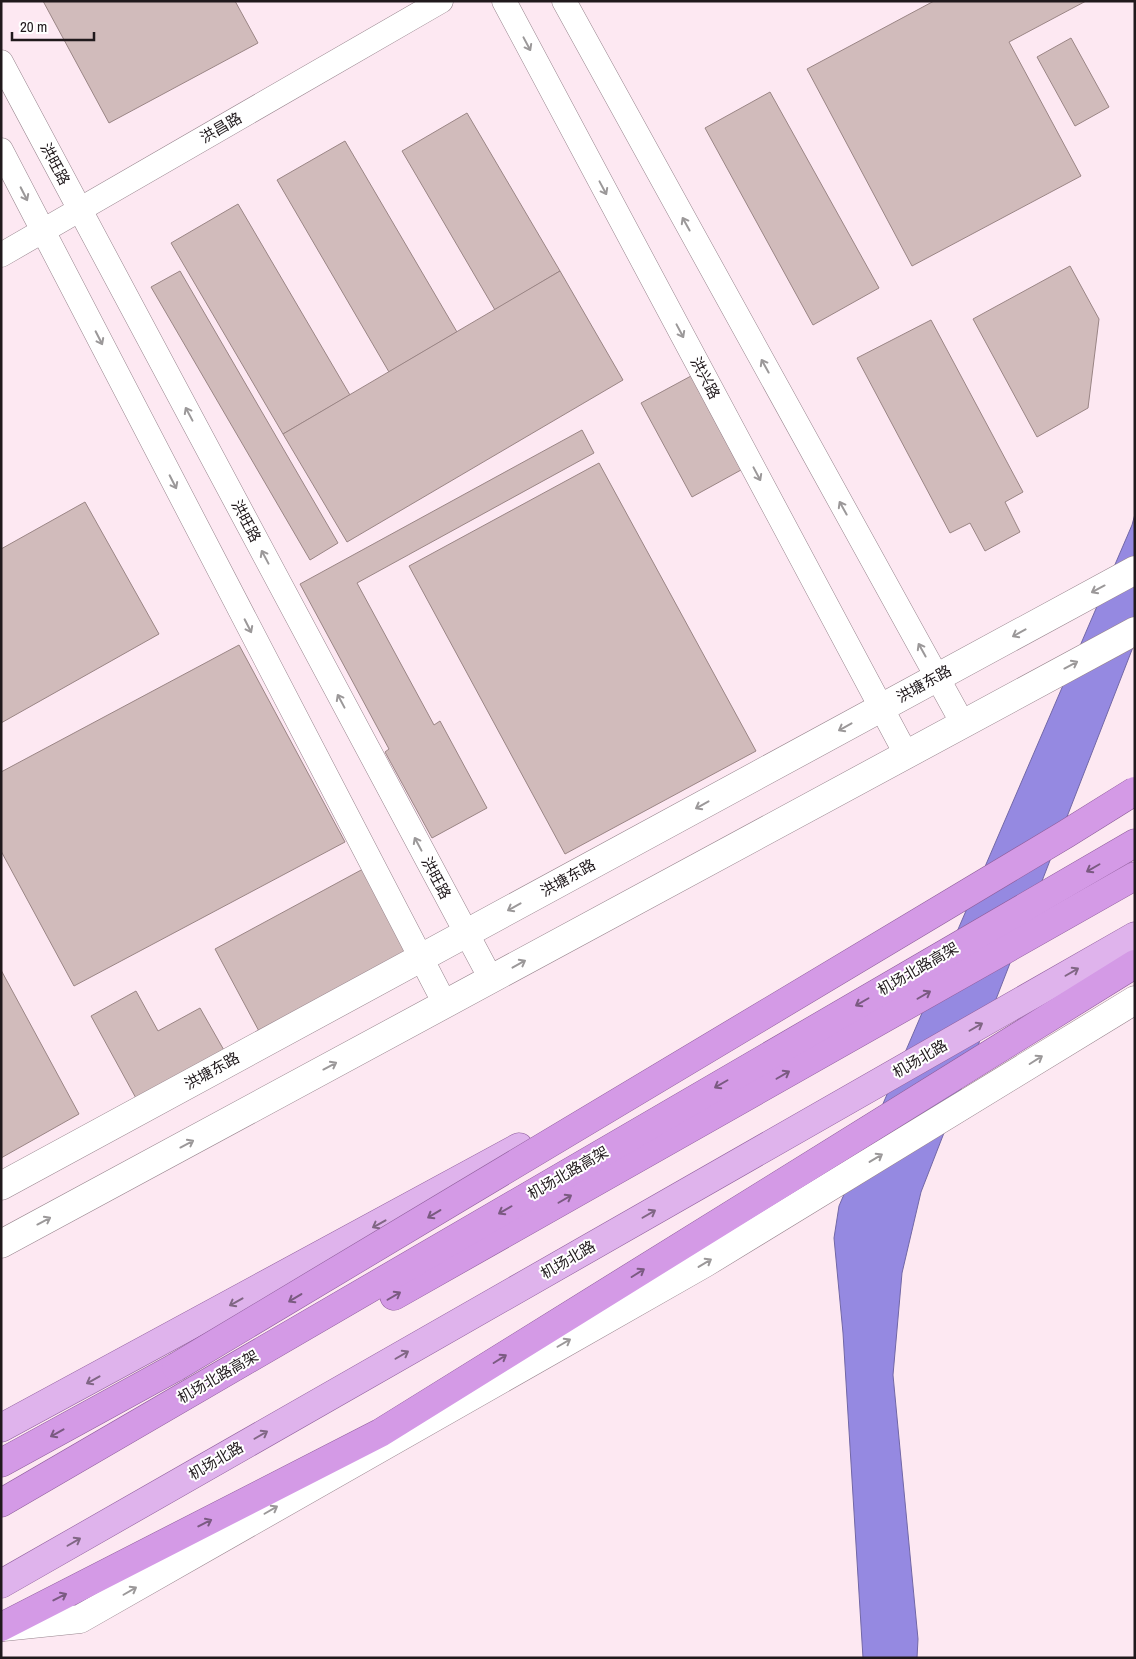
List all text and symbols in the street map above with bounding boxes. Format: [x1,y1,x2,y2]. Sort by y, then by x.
scale bar [12,10,95,42]
text: 20 m [20,16,47,37]
one-way arrow [522,37,532,52]
street label: 洪昌路 [196,107,245,148]
street label: 洪旺路 [36,139,75,189]
one-way arrow [599,180,609,194]
one-way arrow [19,186,29,201]
one-way arrow [681,217,691,231]
one-way arrow [676,323,685,338]
one-way arrow [95,330,104,345]
street label: 洪兴路 [686,353,725,403]
one-way arrow [760,358,770,373]
one-way arrow [183,407,193,422]
one-way arrow [753,466,762,481]
one-way arrow [169,474,179,489]
street label: 洪旺路 [227,496,266,546]
one-way arrow [838,501,848,516]
one-way arrow [260,550,270,565]
one-way arrow [1091,585,1106,595]
one-way arrow [243,619,253,634]
one-way arrow [1012,628,1026,638]
one-way arrow [917,643,927,658]
street label: 洪塘东路 [892,660,955,707]
one-way arrow [1063,660,1078,669]
one-way arrow [336,694,346,708]
one-way arrow [838,722,853,732]
one-way arrow [696,800,710,810]
one-way arrow [413,837,422,852]
street label: 洪旺路 [417,853,456,903]
street label: 洪塘东路 [536,854,599,901]
one-way arrow [1085,863,1100,873]
one-way arrow [506,902,521,912]
street label: 机场北路高架 [874,937,962,1000]
one-way arrow [511,959,526,968]
one-way arrow [1064,967,1078,977]
one-way arrow [917,990,932,1000]
one-way arrow [855,998,869,1008]
one-way arrow [968,1022,983,1031]
street label: 机场北路 [889,1034,951,1083]
street label: 洪塘东路 [180,1047,243,1094]
one-way arrow [1028,1055,1042,1065]
one-way arrow [322,1061,337,1071]
one-way arrow [775,1070,790,1080]
one-way arrow [714,1079,729,1089]
one-way arrow [179,1139,194,1148]
street label: 机场北路高架 [524,1141,612,1204]
one-way arrow [869,1153,883,1163]
one-way arrow [558,1193,572,1203]
one-way arrow [498,1205,513,1215]
one-way arrow [642,1208,656,1218]
one-way arrow [428,1210,442,1220]
one-way arrow [36,1216,51,1225]
one-way arrow [371,1219,386,1229]
street label: 机场北路 [537,1235,599,1284]
one-way arrow [698,1257,712,1267]
one-way arrow [630,1268,644,1278]
one-way arrow [386,1291,400,1301]
one-way arrow [288,1293,302,1303]
one-way arrow [229,1298,244,1307]
one-way arrow [557,1338,571,1348]
street label: 机场北路高架 [174,1345,262,1408]
one-way arrow [394,1350,409,1360]
one-way arrow [492,1354,506,1364]
one-way arrow [87,1375,101,1385]
one-way arrow [49,1428,64,1438]
one-way arrow [253,1430,267,1440]
street label: 机场北路 [185,1436,247,1485]
one-way arrow [263,1505,277,1515]
one-way arrow [197,1518,212,1527]
one-way arrow [66,1537,81,1546]
one-way arrow [122,1585,136,1595]
one-way arrow [52,1592,67,1601]

